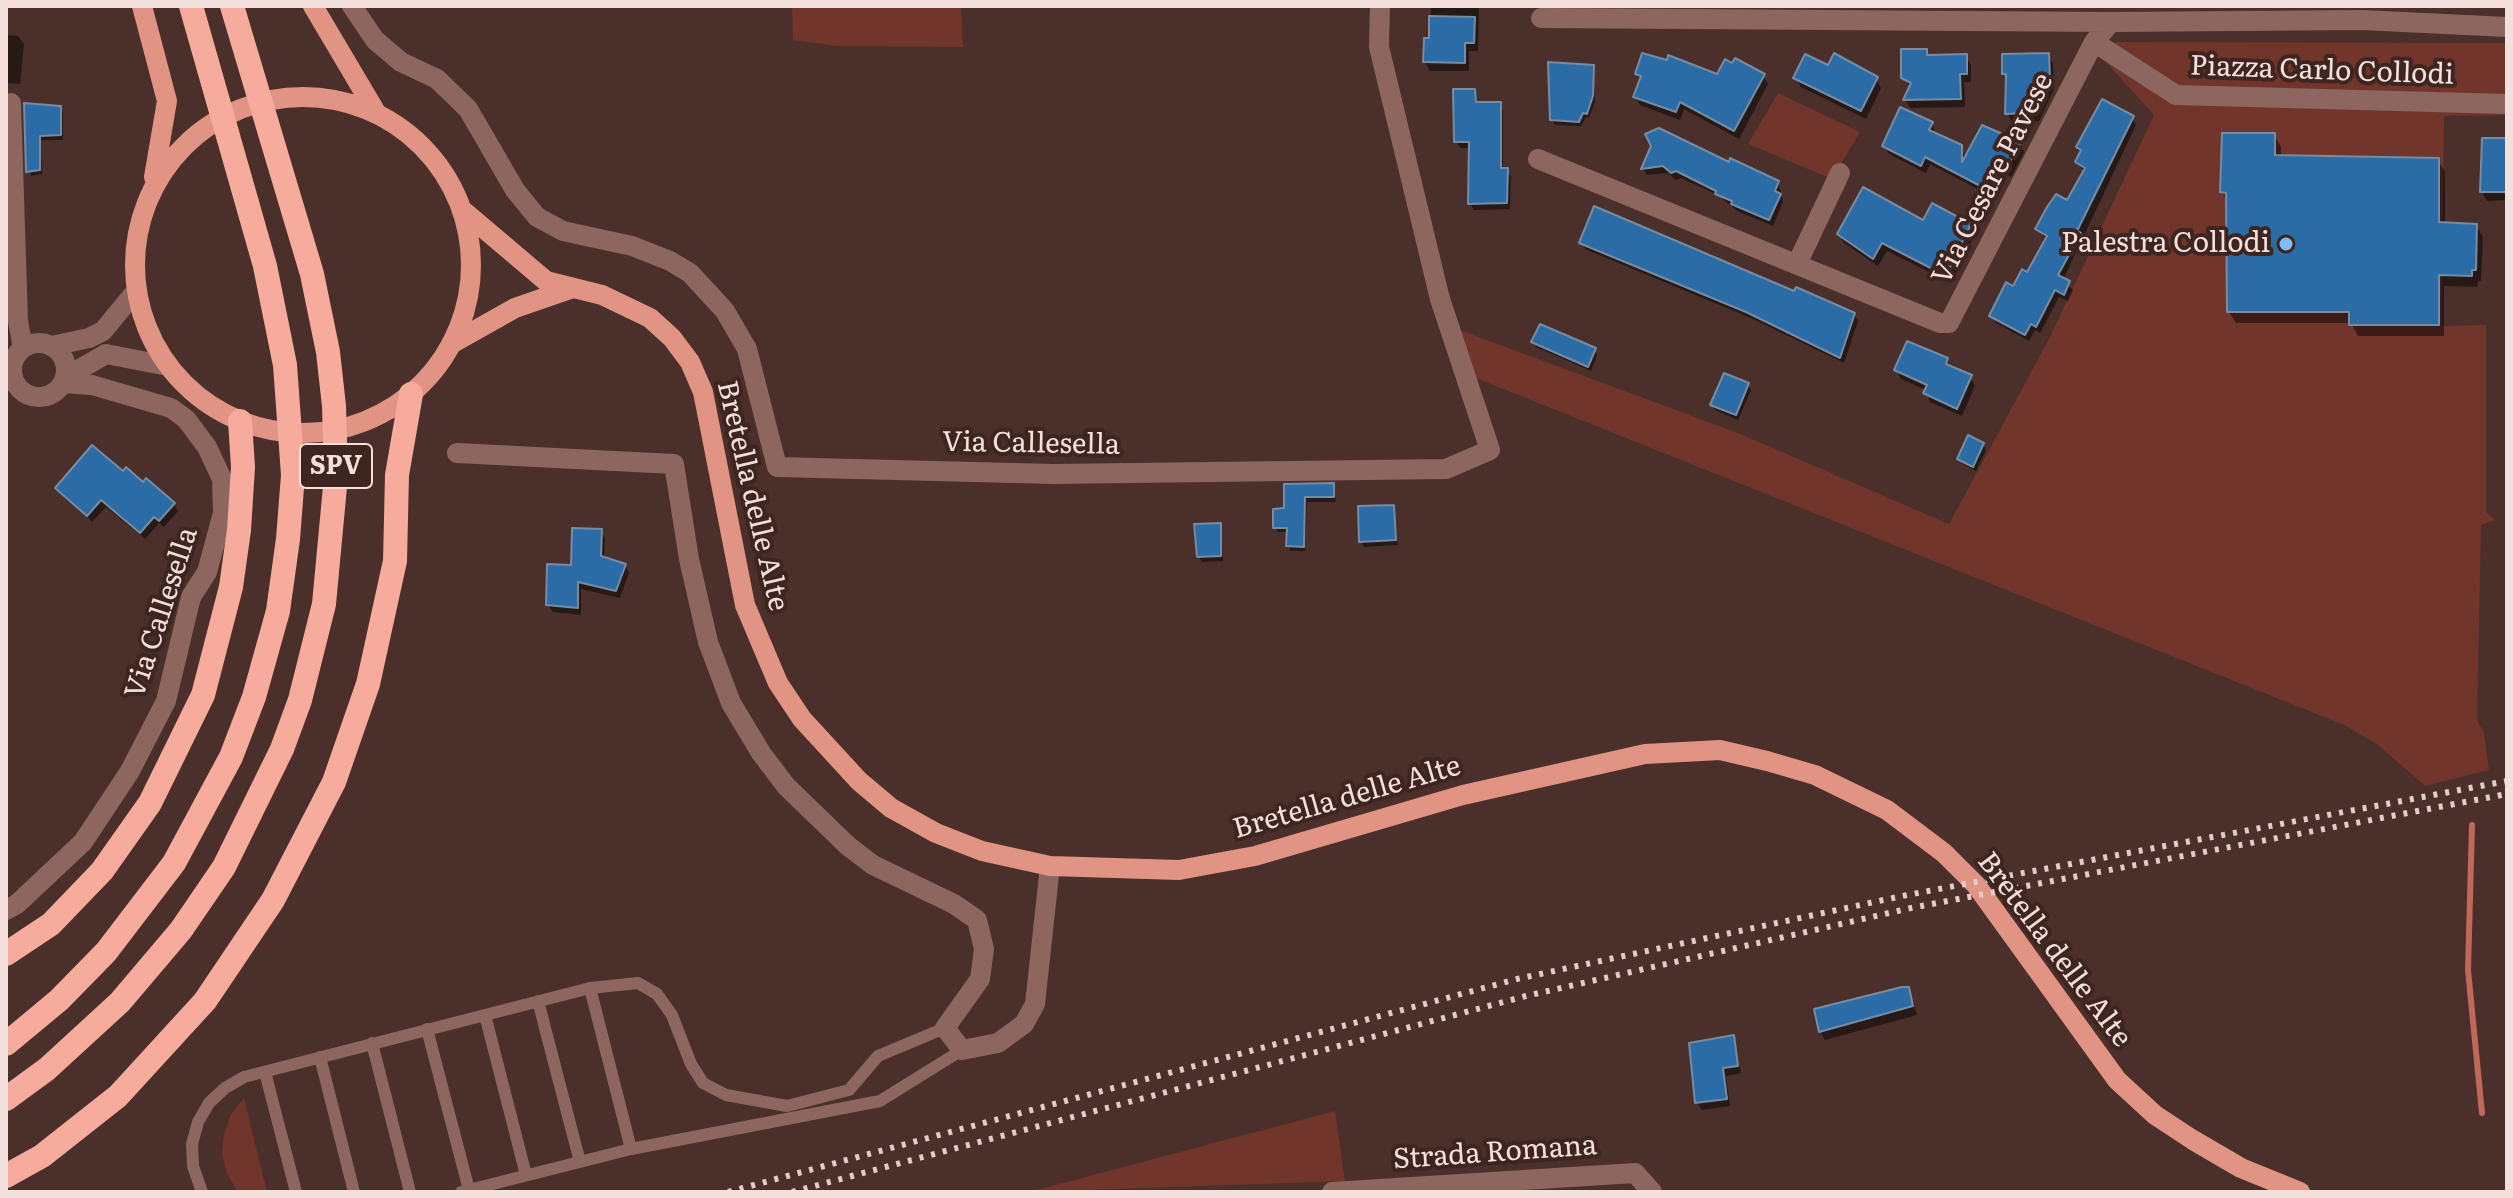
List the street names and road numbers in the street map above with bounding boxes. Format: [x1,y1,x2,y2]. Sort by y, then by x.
street label: Piazza Carlo Collodi [2190,50,2454,92]
street label: Via Cesare Pavese [1925,68,2061,290]
street label: Bretella delle Alte [709,378,795,614]
street label: Via Callesella [942,426,1120,462]
road number: SPV [300,444,372,488]
street label: Via Callesella [119,523,205,703]
street label: Bretella delle Alte [1229,749,1465,847]
street label: Bretella delle Alte [1970,846,2138,1054]
street label: Strada Romana [1392,1129,1598,1177]

